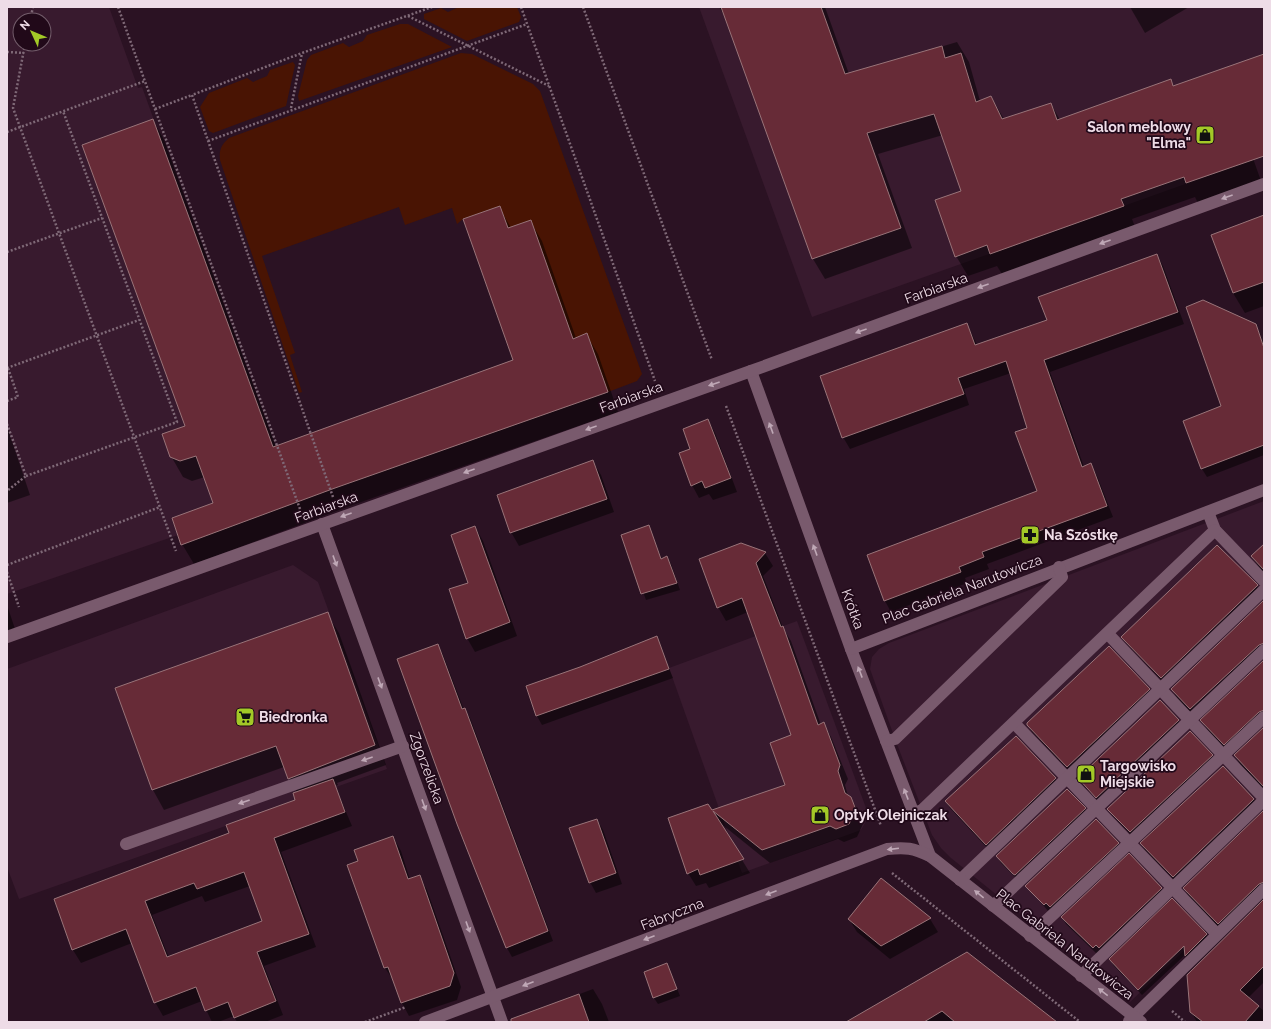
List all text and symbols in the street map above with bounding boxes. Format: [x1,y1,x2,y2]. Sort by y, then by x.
north arrow [12,12,52,52]
text: N [18,18,33,33]
place label: Salon meblowy "Elma" [1087,119,1191,151]
shop icon: Salon meblowy "Elma" [1194,124,1216,146]
one-way arrow [1221,194,1233,200]
one-way arrow [1099,239,1111,245]
street label: Farbiarska [902,269,970,307]
one-way arrow [977,284,989,290]
one-way arrow [855,328,867,334]
street label: Farbiarska [597,378,665,416]
one-way arrow [707,381,719,387]
one-way arrow [768,421,774,433]
one-way arrow [585,425,597,431]
one-way arrow [462,469,474,475]
street label: Farbiarska [292,488,360,526]
one-way arrow [340,513,352,519]
pharmacy icon: Na Szóstkę [1019,524,1041,546]
place label: Na Szóstkę [1044,527,1118,543]
one-way arrow [812,543,818,555]
street label: Plac Gabriela Narutowicza [880,551,1044,627]
one-way arrow [332,555,338,567]
street label: Krótka [838,587,868,631]
one-way arrow [856,666,862,678]
one-way arrow [377,677,383,689]
supermarket icon: Biedronka [234,706,256,728]
place label: Biedronka [259,709,328,725]
street label: Zgorzelicka [407,730,447,806]
one-way arrow [360,756,372,762]
place label: Targowisko Miejskie [1100,758,1177,790]
shop icon: Targowisko Miejskie [1075,763,1097,785]
one-way arrow [902,787,908,799]
one-way arrow [422,799,428,811]
one-way arrow [238,800,250,806]
shop icon: Optyk Olejniczak [809,804,831,826]
place label: Optyk Olejniczak [834,807,947,823]
one-way arrow [887,846,899,852]
street label: Plac Gabriela Narutowicza [993,885,1137,1003]
one-way arrow [765,890,777,896]
one-way arrow [973,890,984,899]
street label: Fabryczna [638,895,706,933]
one-way arrow [466,922,472,934]
one-way arrow [643,936,655,942]
one-way arrow [521,982,533,988]
one-way arrow [1097,988,1108,997]

